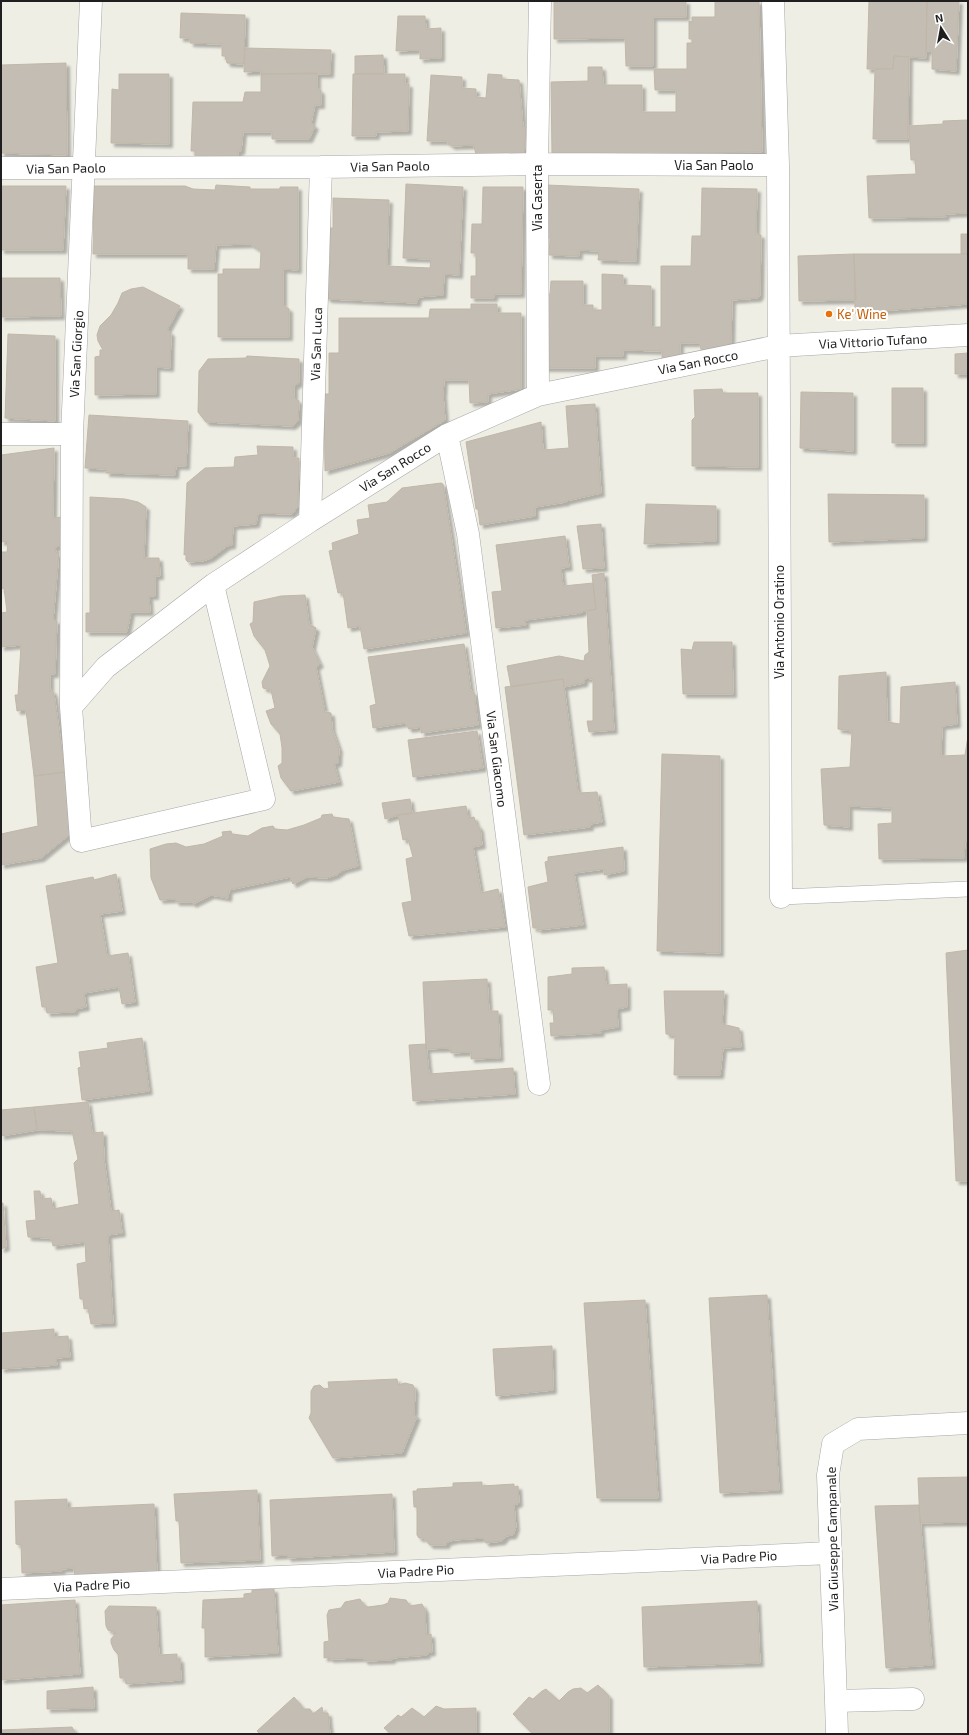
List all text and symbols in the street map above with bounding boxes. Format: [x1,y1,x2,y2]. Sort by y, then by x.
north arrow [921,8,961,48]
text: N [934,11,944,25]
street label: Via San Paolo [350,157,430,175]
street label: Via San Paolo [674,157,754,173]
street label: Via San Paolo [26,159,106,177]
street label: Via Caserta [529,165,545,231]
place label: Ke' Wine [837,306,887,322]
street label: Via San Luca [307,307,325,381]
marker: Ke' Wine [824,309,834,319]
street label: Via San Giorgio [66,310,86,398]
street label: Via Vittorio Tufano [818,330,928,352]
street label: Via San Rocco [657,346,739,378]
street label: Via San Rocco [356,439,434,495]
street label: Via Antonio Oratino [771,565,787,679]
street label: Via San Giacomo [483,710,511,808]
street label: Via Giuseppe Campanale [823,1467,841,1611]
street label: Via Padre Pio [700,1547,778,1567]
street label: Via Padre Pio [377,1561,455,1581]
street label: Via Padre Pio [53,1575,131,1595]

